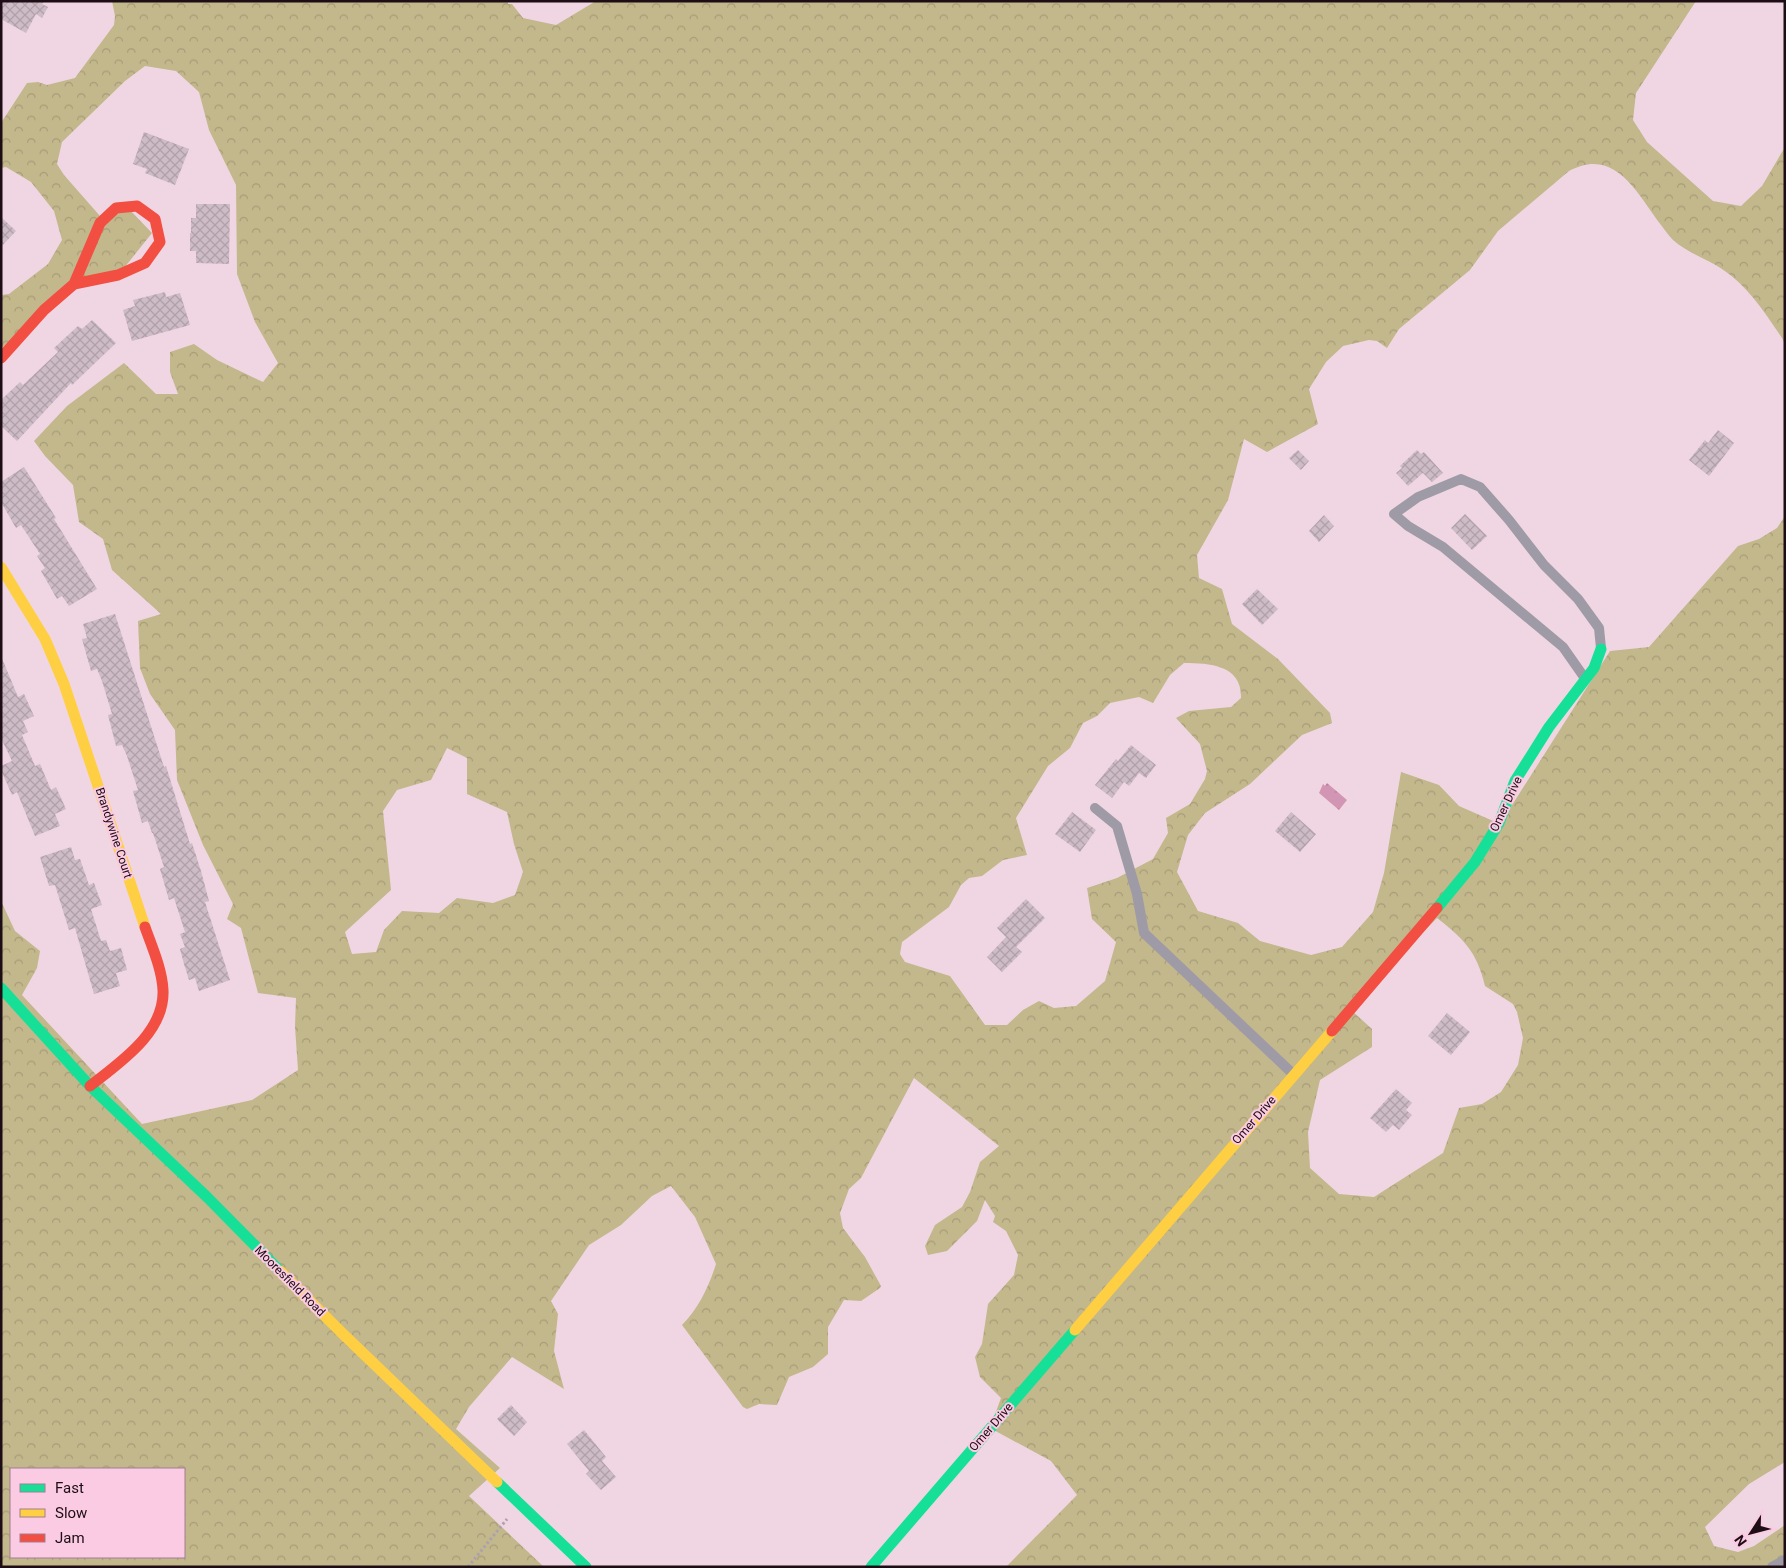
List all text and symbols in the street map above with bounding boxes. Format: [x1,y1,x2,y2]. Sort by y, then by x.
street label: Omer Drive [1487,774,1525,834]
street label: Brandywine Court [93,786,135,880]
street label: Omer Drive [1229,1093,1279,1147]
street label: Mooresfield Road [252,1243,328,1319]
street label: Omer Drive [966,1400,1016,1454]
legend [10,1468,185,1558]
text: Fast [55,1479,84,1497]
text: Slow [55,1504,87,1522]
north arrow [1726,1508,1776,1558]
text: Jam [55,1529,85,1547]
text: N [1731,1532,1750,1549]

